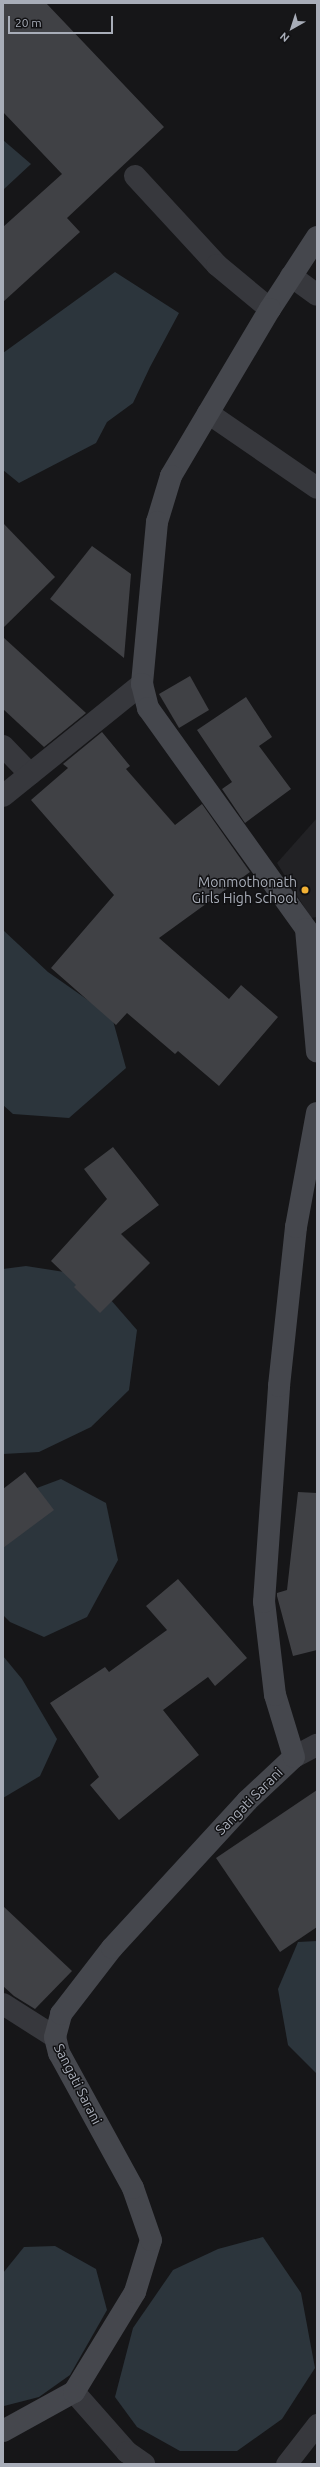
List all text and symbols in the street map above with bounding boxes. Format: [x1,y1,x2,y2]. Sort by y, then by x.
scale bar [10,8,115,34]
north arrow [272,8,312,48]
text: 20 m [15,16,42,29]
text: N [277,30,291,45]
place label: Monmothonath Girls High School [192,874,297,906]
marker: Monmothonath Girls High School [300,885,310,895]
street label: Sangati Sarani [212,1764,286,1838]
street label: Sangati Sarani [50,2041,106,2127]

